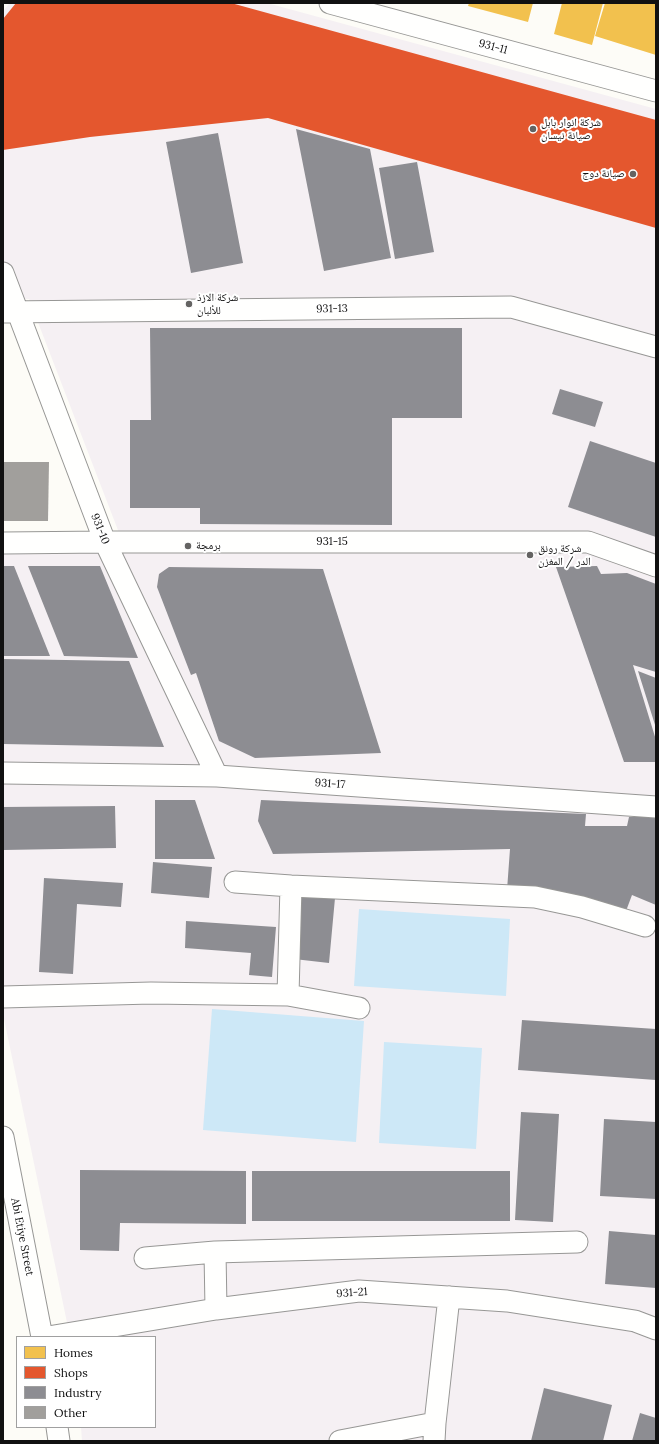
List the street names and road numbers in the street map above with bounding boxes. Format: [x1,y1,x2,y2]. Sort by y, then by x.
street label: 931-11 [477,37,509,57]
street label: 931-13 [316,302,348,316]
street label: 931-10 [88,512,112,546]
street label: 931-15 [316,535,348,549]
street label: 931-17 [314,776,346,792]
street label: Abi Etiye Street [8,1197,36,1277]
street label: 931-21 [336,1285,368,1301]

